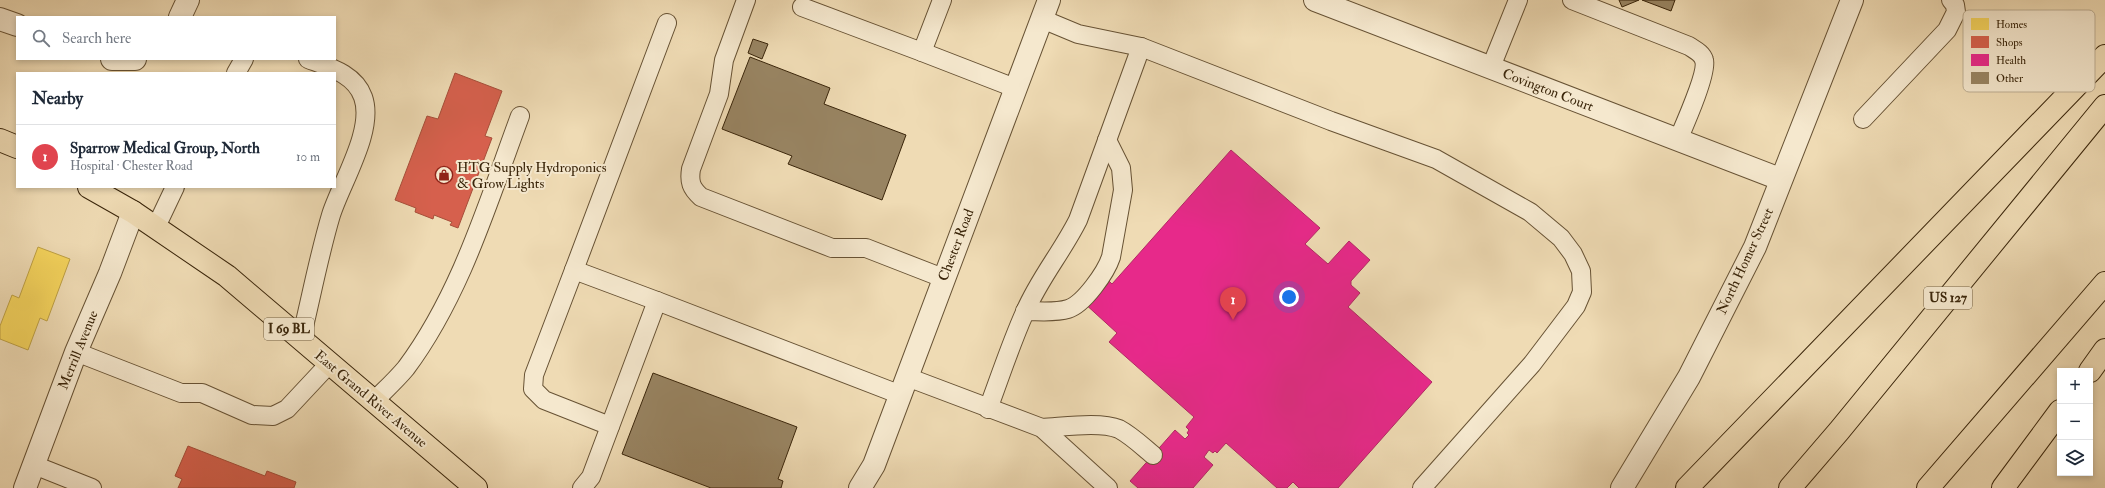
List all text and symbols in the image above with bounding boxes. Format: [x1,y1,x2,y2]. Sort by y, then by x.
legend [1963,10,2095,92]
search box [16,16,336,60]
text: Homes [1996,18,2027,31]
icon: search [30,27,52,49]
text: Search here [62,29,131,48]
text: Shops [1996,36,2023,50]
text: Health [1996,54,2026,67]
street label: Covington Court [1500,65,1596,115]
text: Other [1996,72,2024,85]
text: Nearby [32,88,83,109]
text: Sparrow Medical Group, North [70,139,260,158]
text: 1 [43,149,47,165]
text: 10 m [296,149,320,165]
text: Hospital · Chester Road [70,158,193,174]
place label: HTG Supply Hydroponics & Grow Lights [457,159,607,192]
shop icon: HTG Supply Hydroponics & Grow Lights [434,165,454,185]
street label: North Homer Street [1713,205,1777,317]
street label: Chester Road [934,206,978,284]
pin: 1 [1220,287,1246,320]
your location [1279,287,1299,307]
road number: US 127 [1924,287,1972,309]
street label: Merrill Avenue [54,308,102,392]
road number: I 69 BL [264,318,314,340]
street label: East Grand River Avenue [311,347,431,451]
map controls [2057,368,2093,476]
button: + [2057,368,2093,404]
button: − [2057,404,2093,440]
button: layers [2057,440,2093,476]

